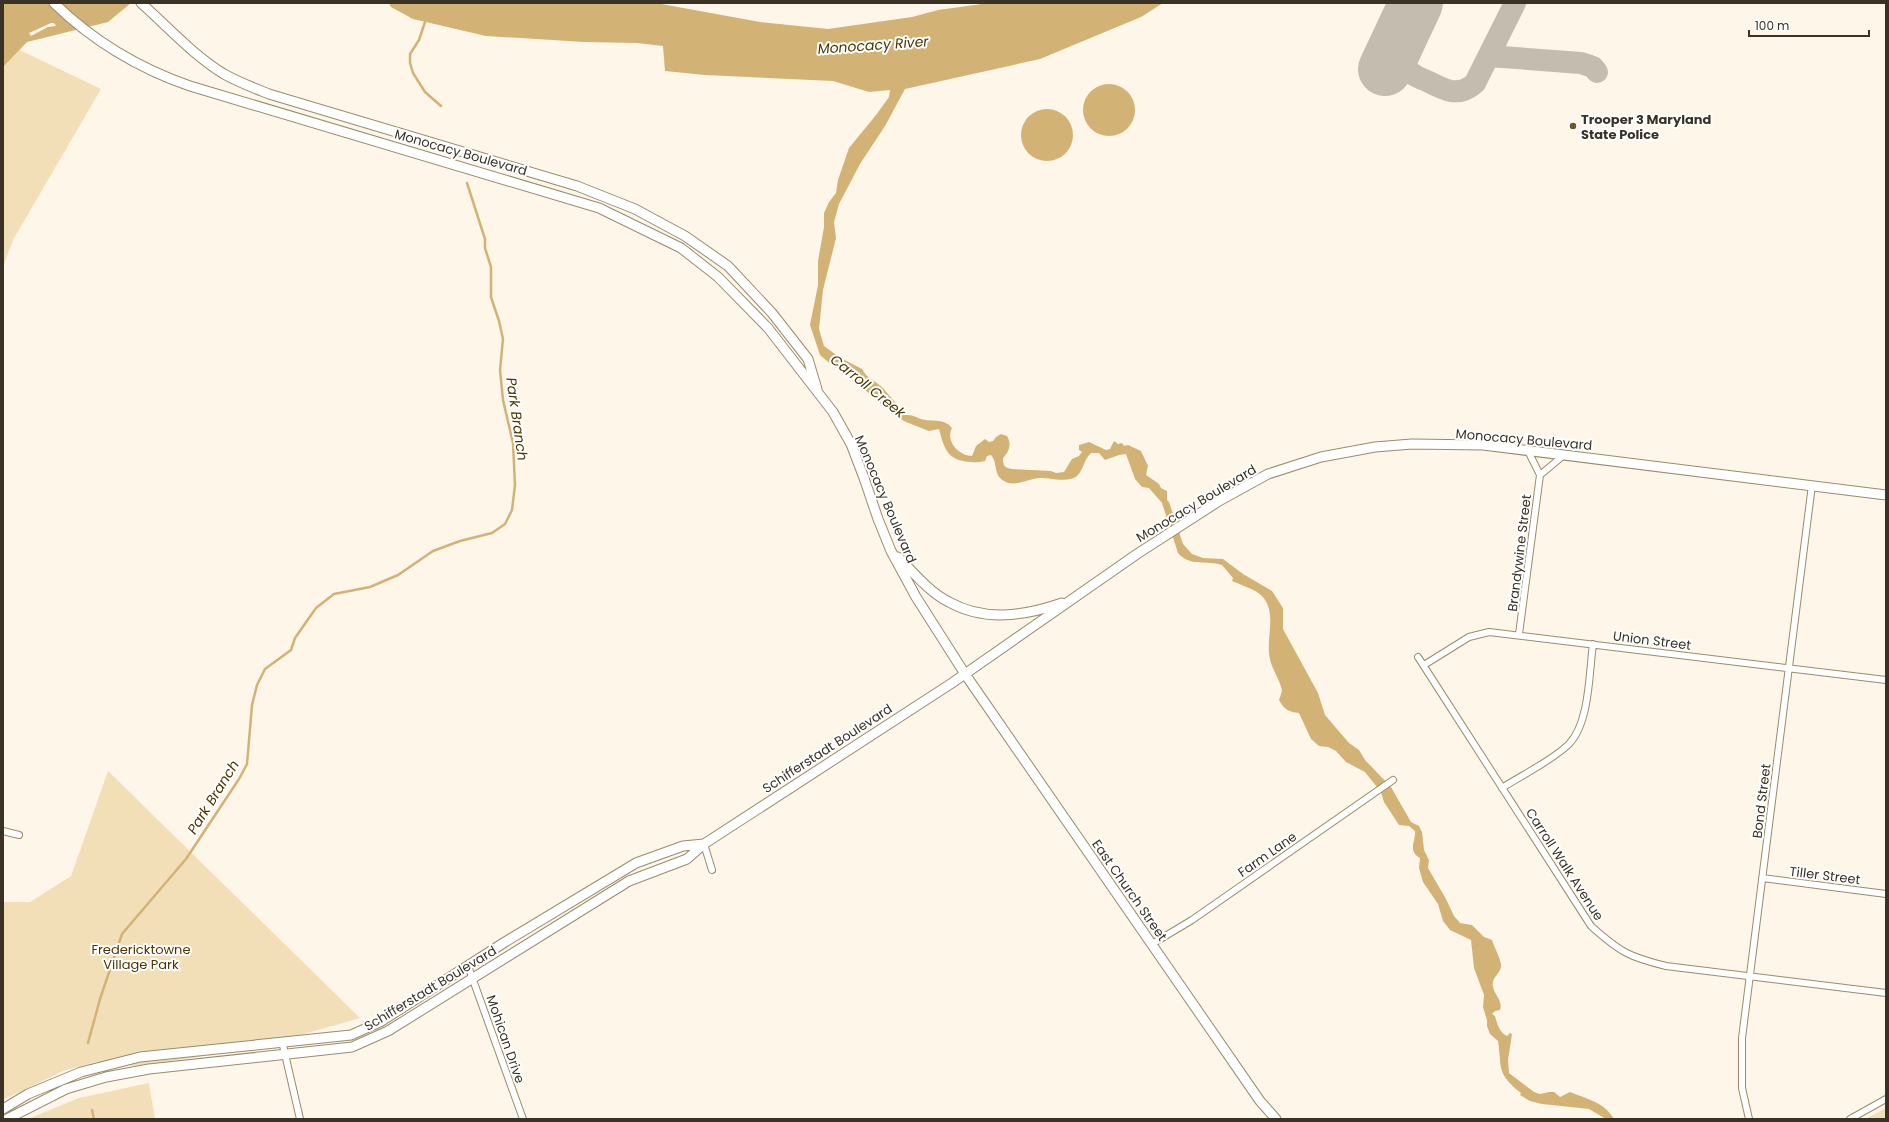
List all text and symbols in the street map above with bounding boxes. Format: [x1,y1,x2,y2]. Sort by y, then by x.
scale bar [1749,12,1869,38]
text: 100 m [1755,17,1789,34]
water label: Monocacy River [817,31,930,59]
place label: Trooper 3 Maryland State Police [1581,110,1712,144]
marker: Trooper 3 Maryland State Police [1568,121,1578,131]
street label: Monocacy Boulevard [392,124,529,181]
water label: Carroll Creek [826,349,910,423]
water label: Park Branch [501,376,533,462]
street label: Monocacy Boulevard [1455,424,1593,455]
street label: Monocacy Boulevard [850,432,921,566]
street label: Monocacy Boulevard [1133,460,1260,547]
street label: Brandywine Street [1503,493,1536,613]
street label: Union Street [1612,626,1692,655]
street label: Schifferstadt Boulevard [759,699,896,798]
water label: Park Branch [182,756,244,838]
street label: Bond Street [1748,762,1776,839]
street label: Carroll Walk Avenue [1521,804,1608,924]
street label: Farm Lane [1234,827,1301,882]
street label: East Church Street [1087,836,1172,945]
street label: Tiller Street [1789,862,1862,889]
park label: Fredericktowne Village Park [91,940,191,974]
street label: Schifferstadt Boulevard [360,941,500,1036]
street label: Mohican Drive [482,993,530,1086]

